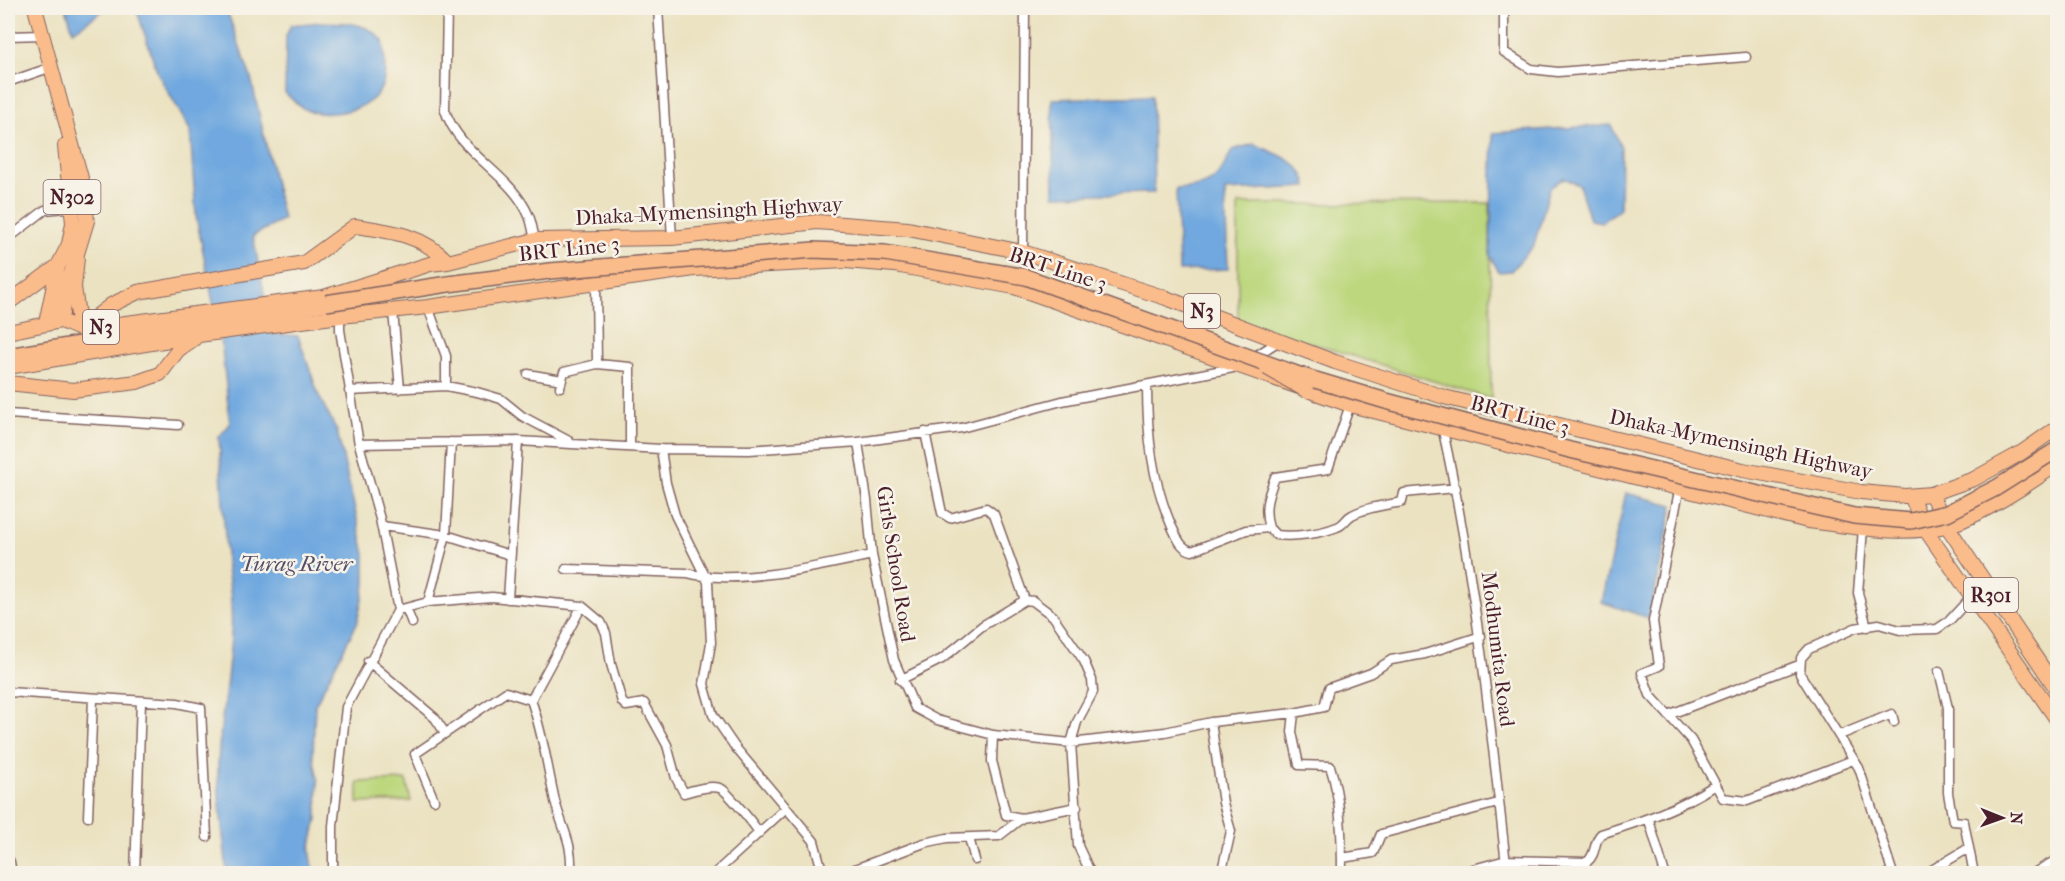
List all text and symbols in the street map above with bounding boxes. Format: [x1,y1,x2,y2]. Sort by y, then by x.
road number: N302 [44,180,100,214]
street label: Dhaka-Mymensingh Highway [574,192,844,230]
street label: BRT Line 3 [517,232,621,266]
street label: BRT Line 3 [1006,242,1110,296]
road number: N3 [1184,294,1220,328]
road number: N3 [83,310,119,344]
street label: BRT Line 3 [1468,390,1572,440]
street label: Dhaka-Mymensingh Highway [1607,404,1875,484]
street label: Girls School Road [872,484,920,644]
water label: Turag River [240,551,354,577]
street label: Modhumita Road [1477,570,1520,729]
road number: R301 [1964,578,2018,612]
north arrow [1972,788,2032,848]
text: N [2007,812,2026,825]

